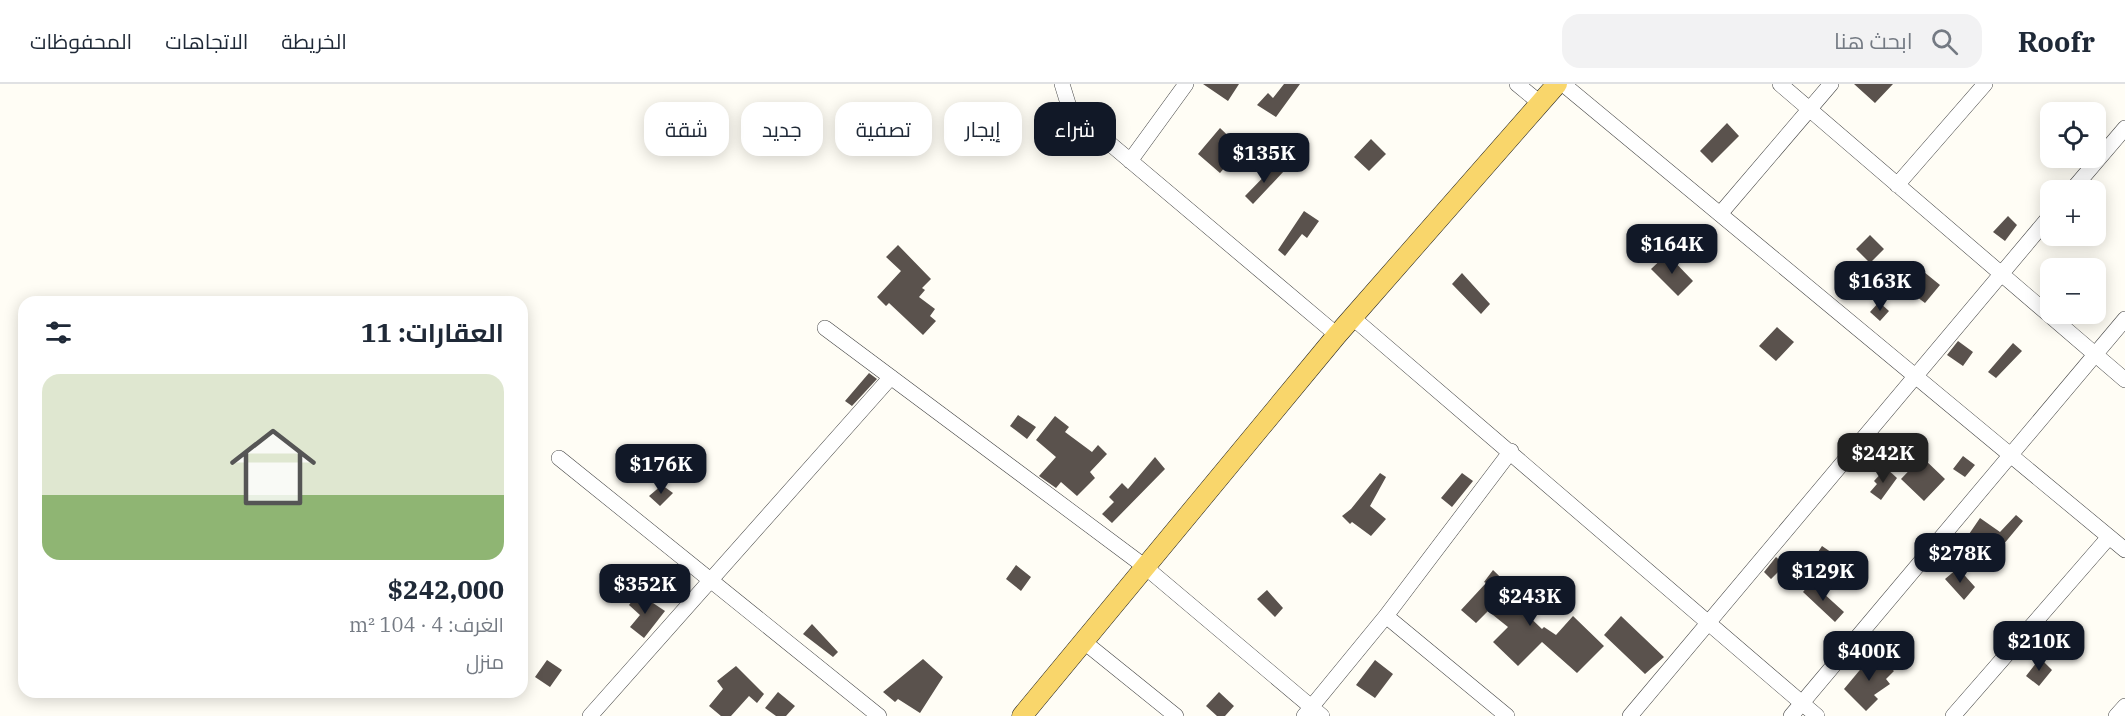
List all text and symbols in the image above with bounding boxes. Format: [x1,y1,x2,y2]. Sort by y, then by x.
search box [1562,14,1982,68]
text: Roofr [2018,23,2095,60]
icon: search [1928,25,1961,58]
text: ابحث هنا [1834,26,1913,55]
text: المحفوظات [30,27,132,55]
text: الاتجاهات [165,27,248,55]
text: الخريطة [281,27,347,55]
chip: شقة [644,102,729,156]
chip: جديد [741,102,823,156]
chip: تصفية [835,102,932,156]
chip: إيجار [944,102,1022,156]
chip: شراء [1034,102,1116,156]
map controls [2040,102,2106,324]
button: locate [2040,102,2106,168]
pin: $135K [1222,133,1306,184]
text: $135K [1232,139,1296,166]
button: + [2040,180,2106,246]
pin: $164K [1630,224,1714,275]
text: $164K [1640,230,1704,257]
button: − [2040,258,2106,324]
pin: $163K [1838,261,1922,312]
text: $163K [1848,267,1912,294]
text: العقارات: 11 [361,315,504,349]
icon: filters [42,316,75,349]
icon: home [219,413,327,521]
pin: $242K [1841,433,1925,484]
text: $242K [1851,439,1915,466]
pin: $176K [619,444,703,495]
text: $176K [629,450,693,477]
pin: $278K [1918,533,2002,584]
text: $278K [1928,539,1992,566]
pin: $129K [1781,551,1865,602]
text: $129K [1791,557,1855,584]
pin: $352K [603,564,687,615]
text: $352K [613,570,677,597]
text: $242,000 [388,572,504,606]
pin: $243K [1488,576,1572,627]
text: $243K [1498,582,1562,609]
text: الغرف: 4 · 104 m² [349,611,504,638]
pin: $210K [1997,621,2081,672]
text: $210K [2007,627,2071,654]
pin: $400K [1827,631,1911,682]
text: $400K [1837,637,1901,664]
text: منزل [466,648,504,675]

